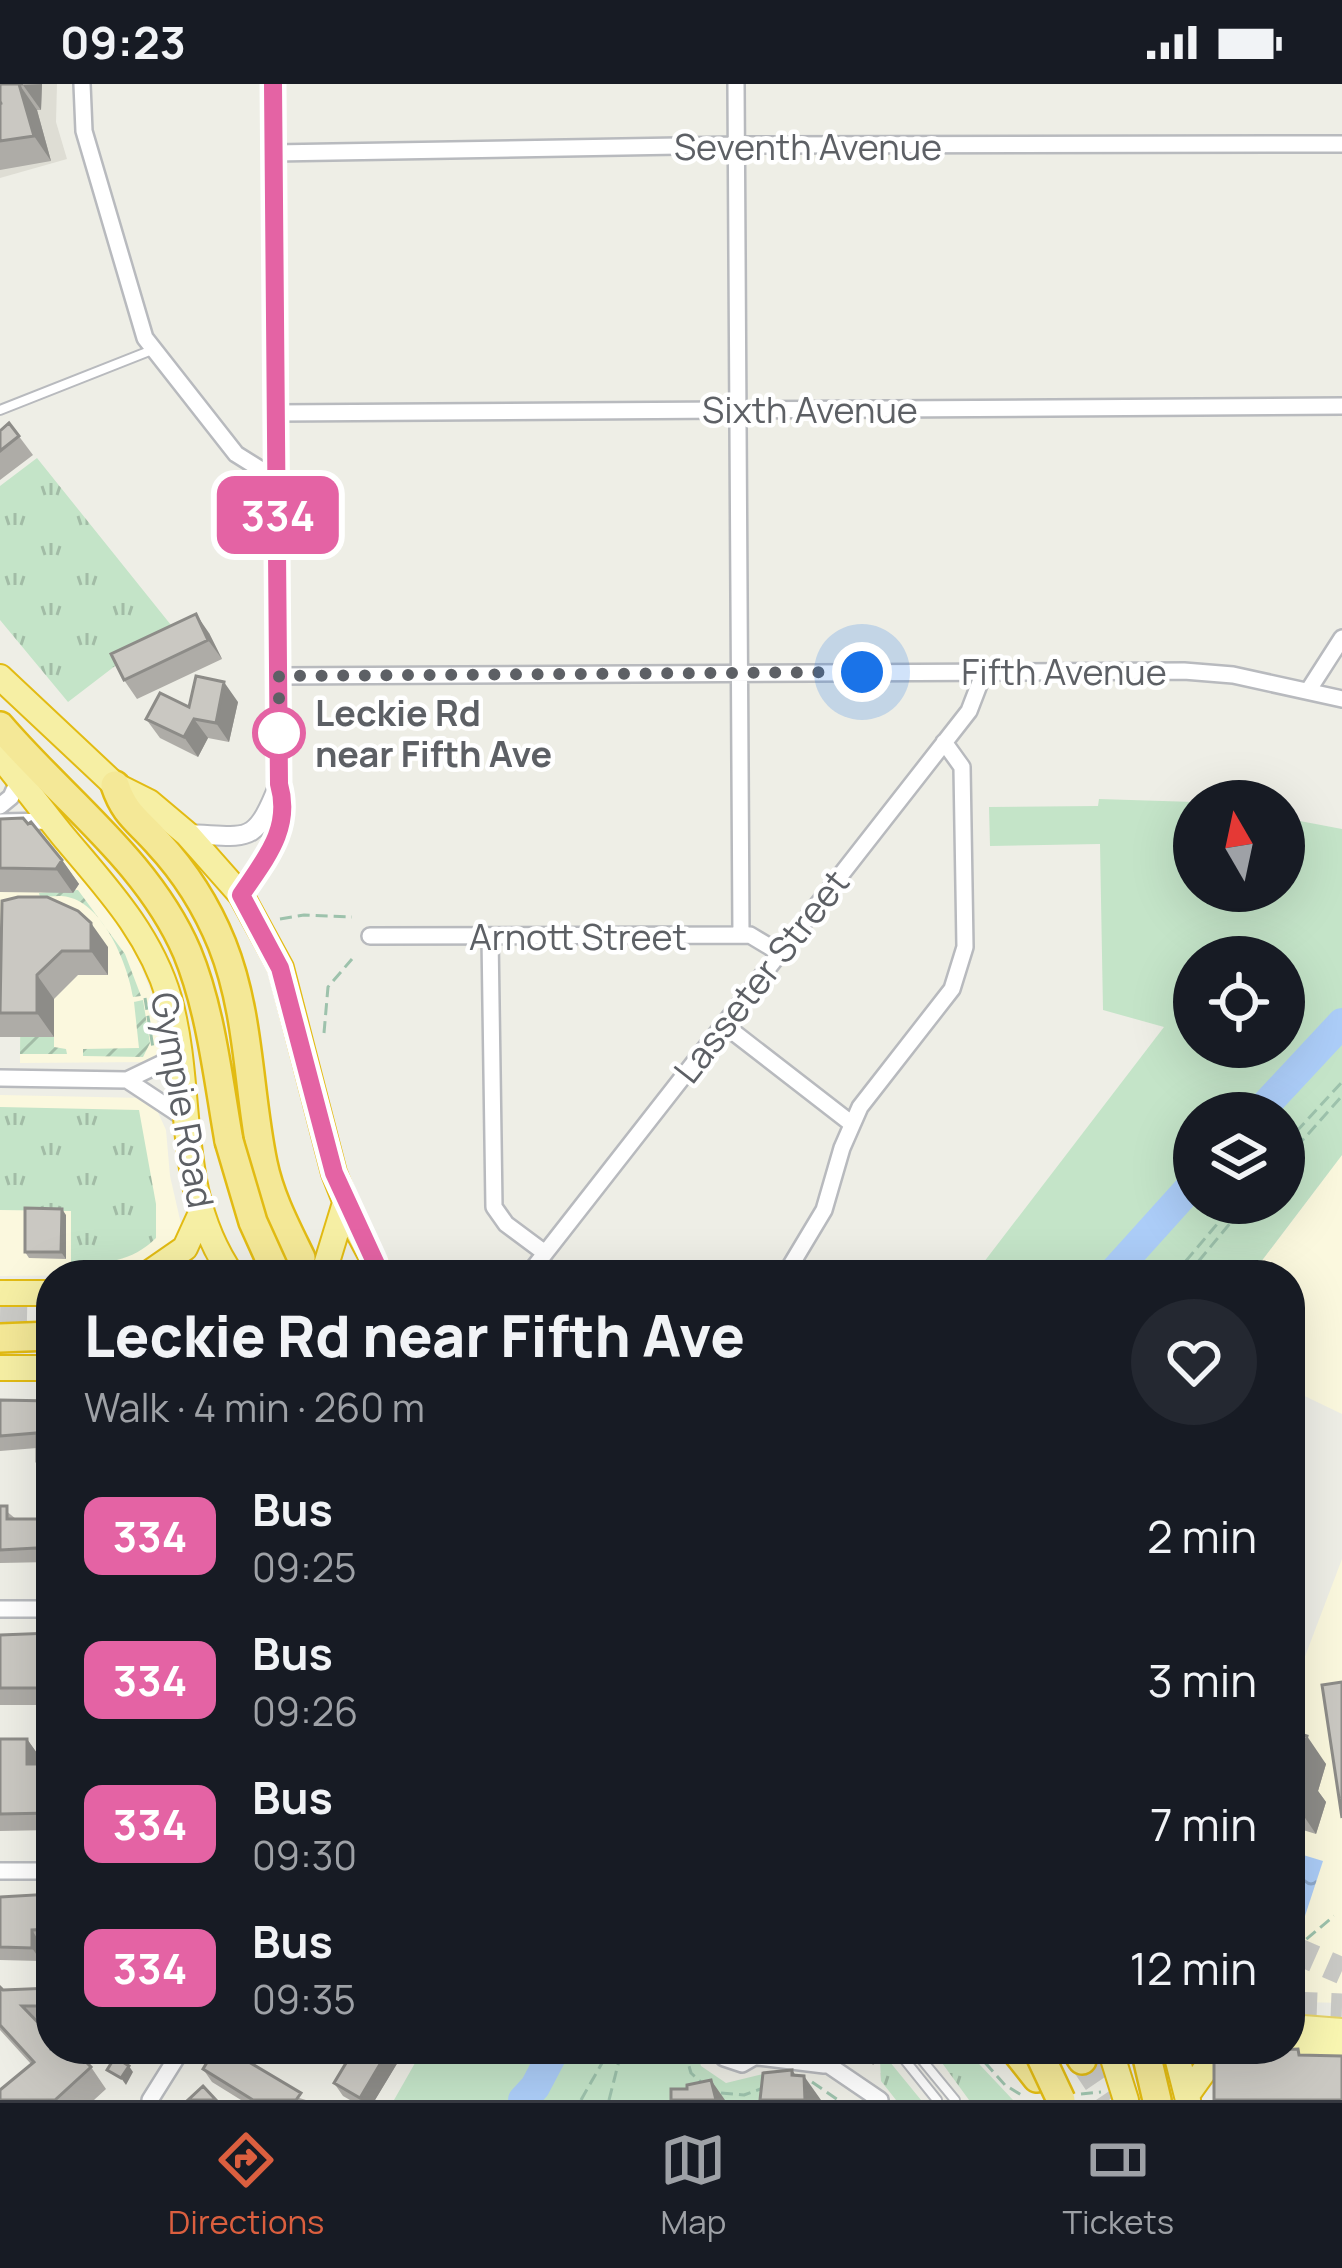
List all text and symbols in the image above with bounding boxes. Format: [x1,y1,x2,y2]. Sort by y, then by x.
text: 09:23 [60,11,186,73]
street label: Seventh Avenue [674,122,942,171]
street label: Sixth Avenue [702,385,918,434]
line badge: 334 [209,476,347,554]
text: 334 [241,486,315,544]
your location [832,642,892,702]
street label: Fifth Avenue [961,647,1167,696]
place label: Leckie Rd near Fifth Ave [315,688,552,778]
marker: Leckie Rd near Fifth Ave [254,708,304,758]
north arrow [1173,780,1305,912]
map controls [1173,780,1305,1224]
street label: Lasseter Street [662,859,860,1093]
street label: Arnott Street [469,912,687,961]
button: locate [1173,936,1305,1068]
street label: Gympie Road [140,988,226,1212]
button: layers [1173,1092,1305,1224]
text: Leckie Rd near Fifth Ave [84,1296,745,1374]
button: heart [1131,1299,1257,1425]
text: Walk · 4 min · 260 m [84,1380,425,1434]
text: Bus [252,1478,333,1540]
text: 2 min [1147,1505,1257,1567]
text: 334 [113,1507,187,1565]
text: 09:25 [252,1540,356,1594]
text: Bus [252,1622,333,1684]
text: 3 min [1148,1649,1257,1711]
text: 334 [113,1651,187,1709]
text: 09:26 [252,1684,358,1738]
text: Bus [252,1766,333,1828]
text: 7 min [1150,1793,1257,1855]
text: 334 [113,1795,187,1853]
text: 09:30 [252,1828,357,1882]
text: Bus [252,1910,333,1972]
text: 12 min [1129,1937,1257,1999]
text: 334 [113,1939,187,1997]
text: 09:35 [252,1972,356,2026]
tab: Directions [168,2127,324,2244]
tab: Map [660,2127,726,2244]
tab: Tickets [1062,2127,1174,2244]

